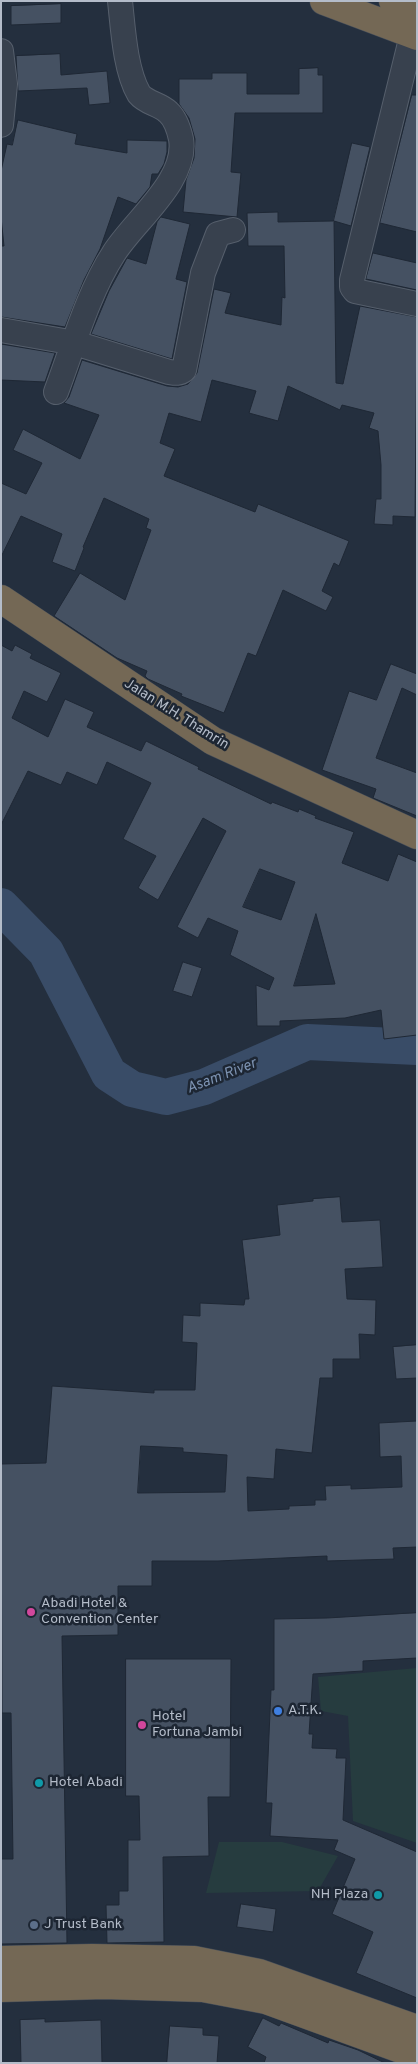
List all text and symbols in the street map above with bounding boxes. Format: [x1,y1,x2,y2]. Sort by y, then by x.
street label: Jalan M.H. Thamrin [121,676,231,754]
water label: Asam River [184,1055,260,1099]
place label: Abadi Hotel & Convention Center [41,1596,158,1628]
marker: Abadi Hotel & Convention Center [25,1606,37,1618]
place label: A.T.K. [288,1703,322,1719]
marker: A.T.K. [272,1705,284,1717]
place label: Hotel Fortuna Jambi [152,1709,242,1741]
marker: Hotel Fortuna Jambi [136,1719,148,1731]
place label: Hotel Abadi [49,1775,123,1791]
marker: Hotel Abadi [33,1777,45,1789]
place label: NH Plaza [311,1887,368,1903]
marker: NH Plaza [372,1889,384,1901]
place label: J Trust Bank [44,1917,122,1933]
marker: J Trust Bank [28,1919,40,1931]

